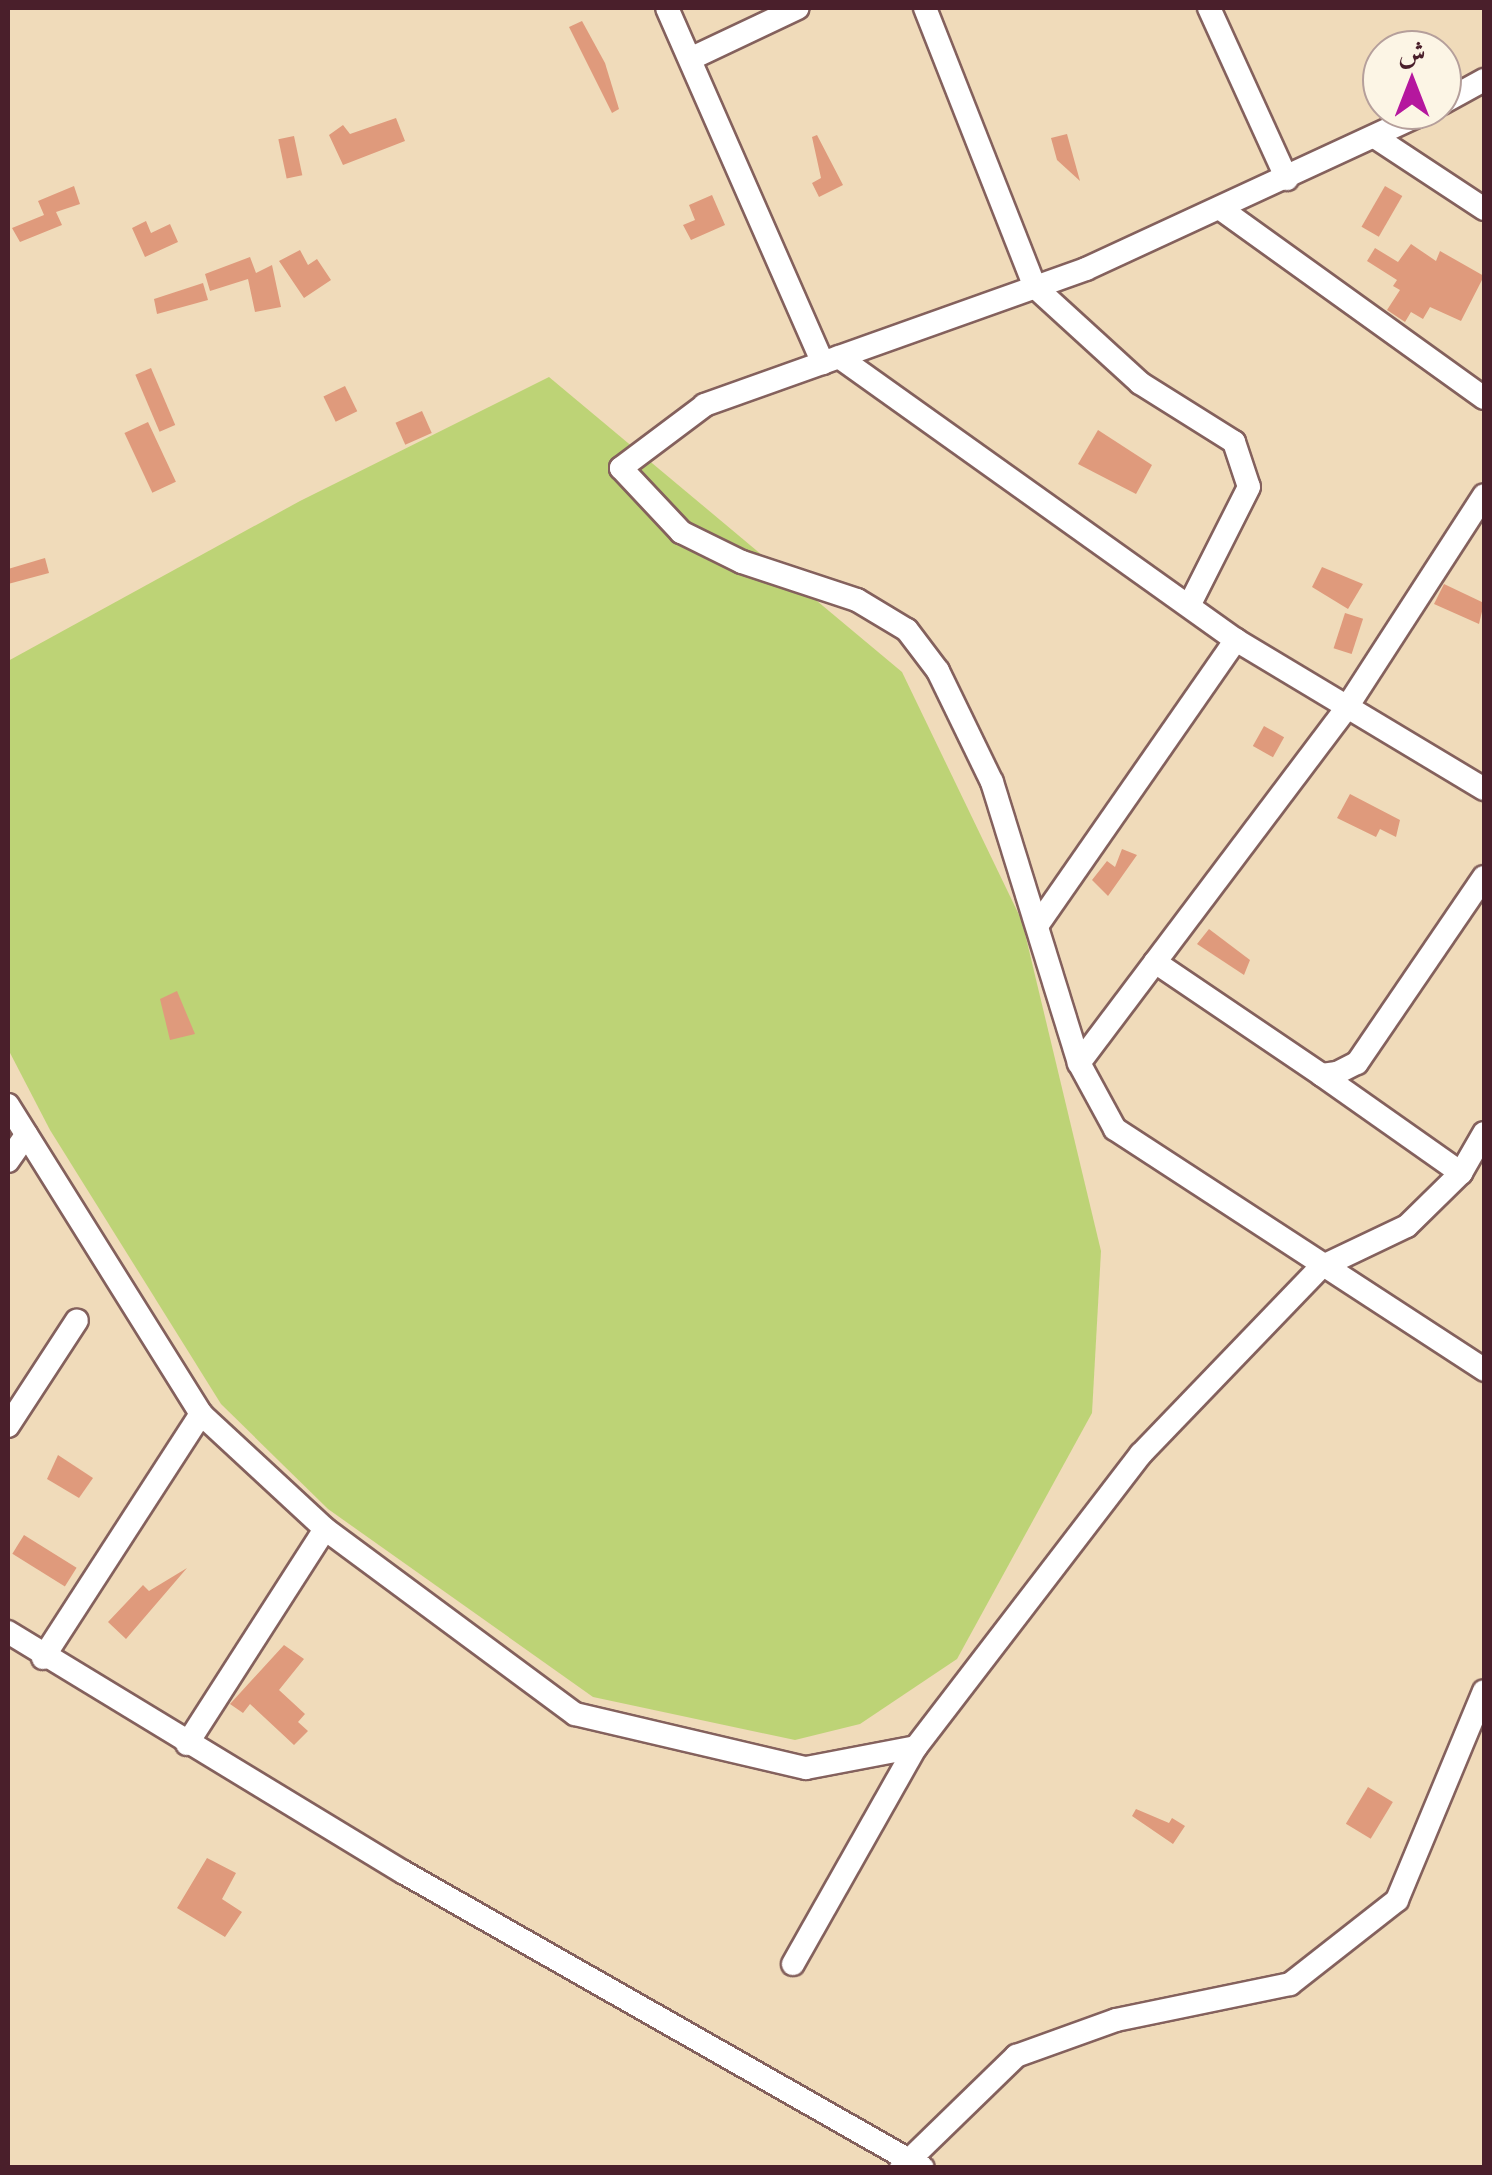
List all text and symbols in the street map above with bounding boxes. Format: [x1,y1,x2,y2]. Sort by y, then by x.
north arrow [1362,30,1462,130]
text: ش [1398,34,1426,70]

